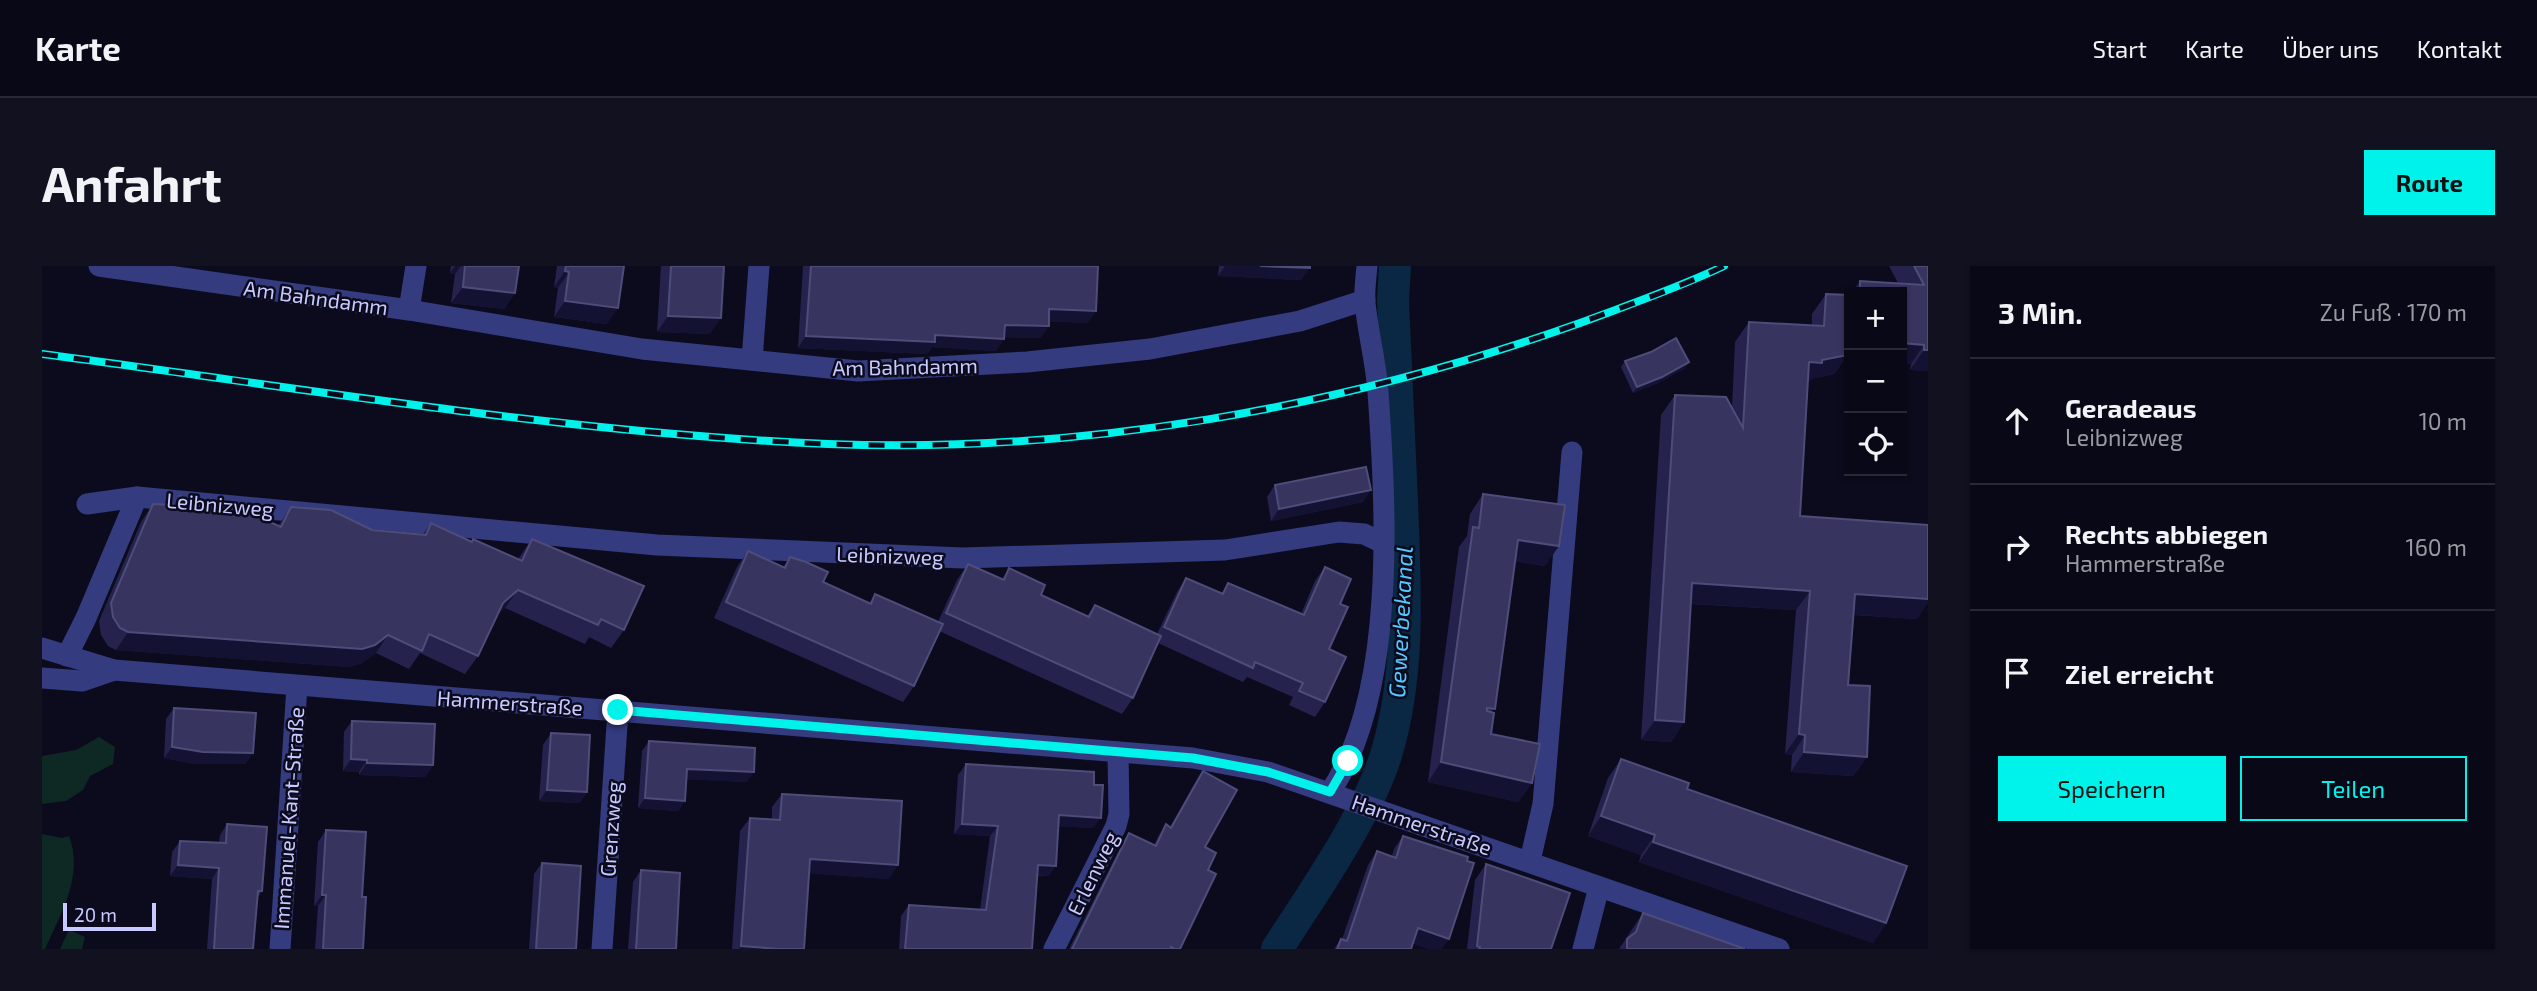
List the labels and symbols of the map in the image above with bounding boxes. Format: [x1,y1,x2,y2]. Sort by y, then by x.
street label: Am Bahndamm [242,275,390,319]
street label: Am Bahndamm [832,352,978,380]
street label: Leibnizweg [165,487,275,521]
street label: Leibnizweg [836,541,944,569]
water label: Gewerbekanal [1382,546,1418,698]
street label: Hammerstraße [436,684,584,720]
route end [602,694,633,725]
street label: Immanuel-Kant-Straße [268,706,308,930]
route start [1332,745,1363,776]
street label: Grenzweg [594,780,626,878]
street label: Hammerstraße [1349,788,1495,860]
street label: Erlenweg [1061,827,1123,919]
scale bar [63,900,156,932]

